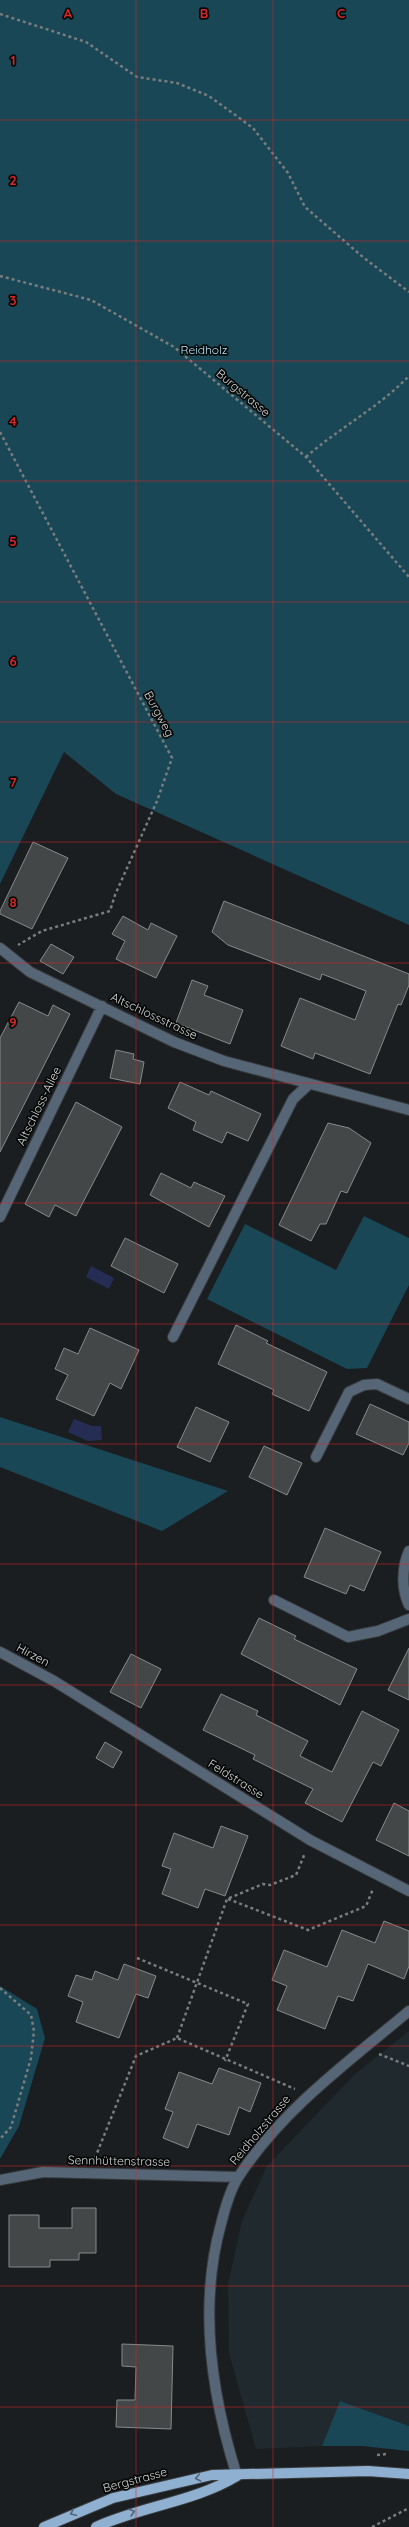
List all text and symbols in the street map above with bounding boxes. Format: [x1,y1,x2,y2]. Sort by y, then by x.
text: A [64,5,73,21]
text: B [200,5,208,21]
text: C [337,5,345,21]
text: 1 [10,52,16,68]
text: 2 [9,172,17,188]
text: 3 [10,292,17,308]
park label: Reidholz [180,342,228,357]
street label: Burgstrasse [213,366,274,420]
text: 4 [9,413,17,429]
text: 5 [9,533,17,549]
text: 6 [9,653,17,669]
street label: Burgweg [141,688,178,739]
text: 7 [9,774,17,790]
text: 8 [9,894,17,910]
street label: Altschlossstrasse [108,989,200,1042]
text: 9 [9,1014,17,1030]
street label: Altschloss-Allee [13,1064,64,1148]
street label: Hirzen [14,1640,52,1669]
street label: Feldstrasse [206,1756,267,1802]
street label: Reidholzstrasse [226,2092,293,2168]
street label: Sennhüttenstrasse [68,2152,171,2169]
street label: Bergstrasse [101,2464,169,2495]
one-way arrow [195,2473,201,2482]
one-way arrow [70,2508,78,2516]
one-way arrow [129,2508,136,2517]

